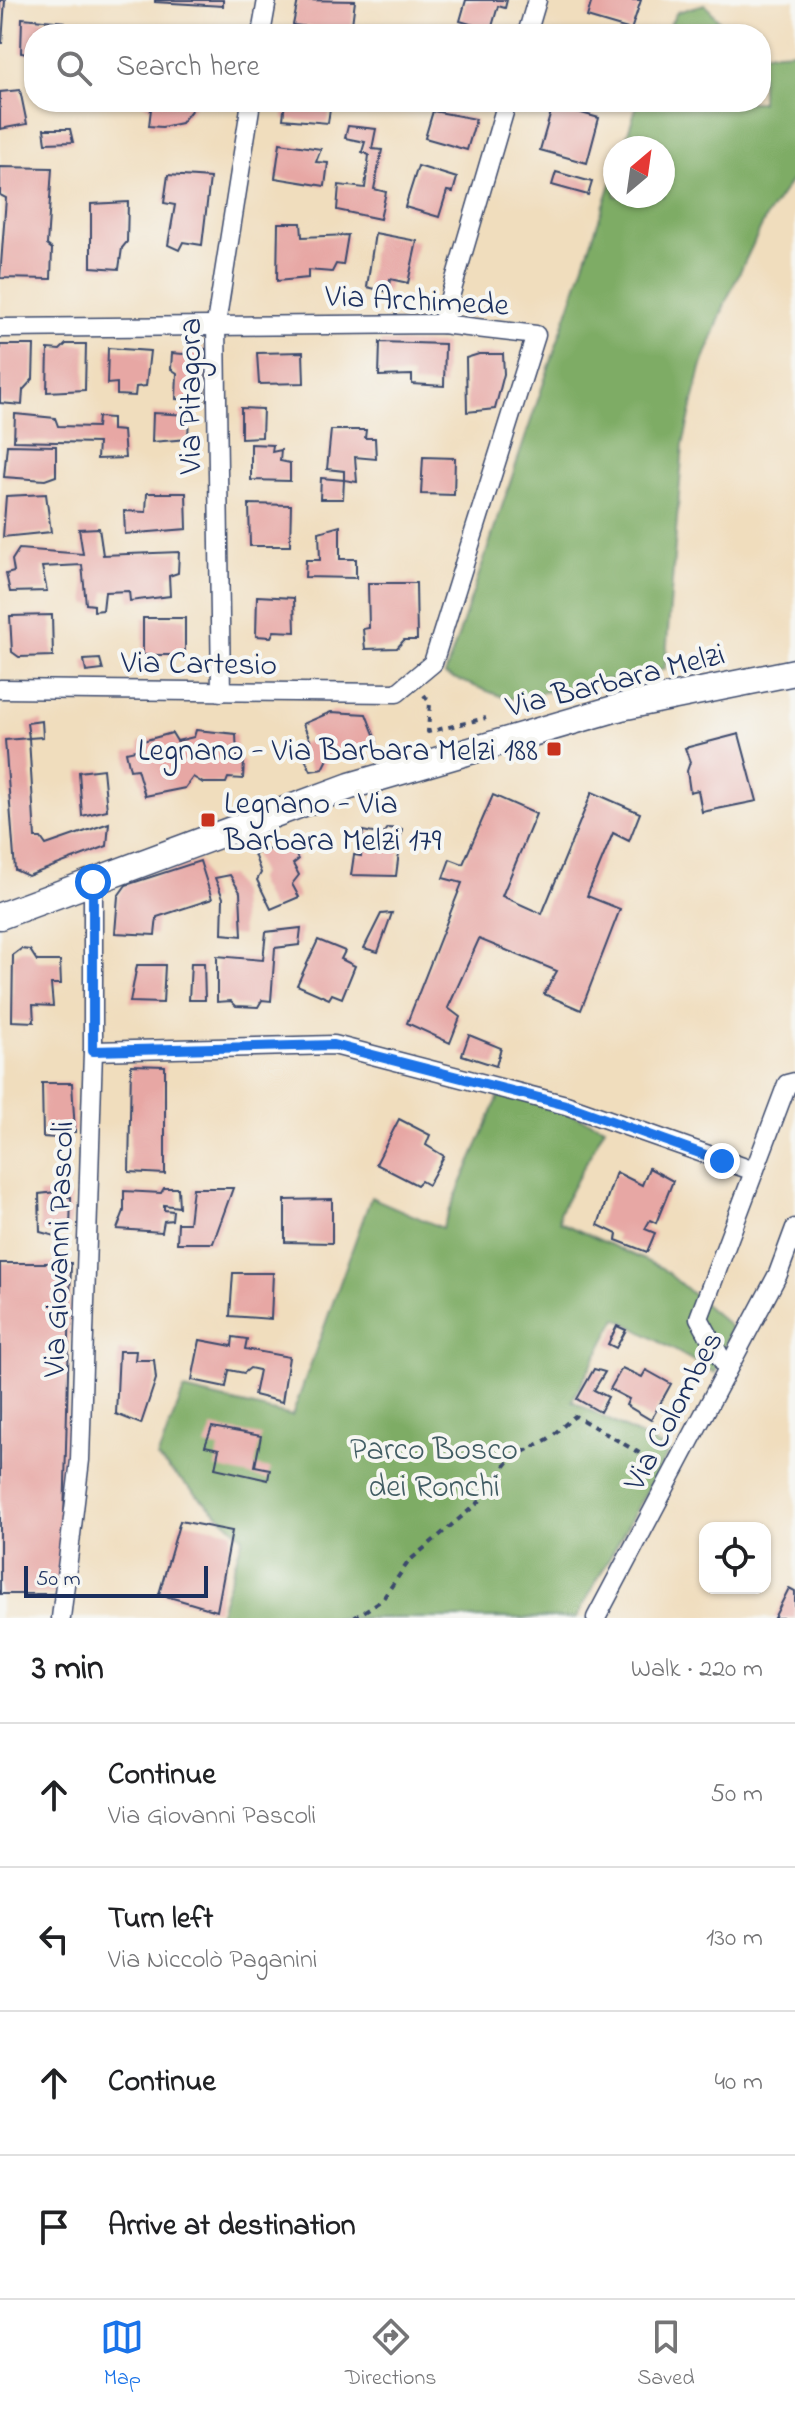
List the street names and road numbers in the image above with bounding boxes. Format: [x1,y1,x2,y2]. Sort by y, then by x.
street label: Via Archimede [323,274,511,331]
street label: Via Pitagora [169,318,216,475]
street label: Via Barbara Melzi [500,632,730,733]
street label: Via Cartesio [119,641,277,690]
street label: Via Giovanni Pascoli [33,1120,88,1379]
street label: Via Colombes [613,1323,737,1501]

